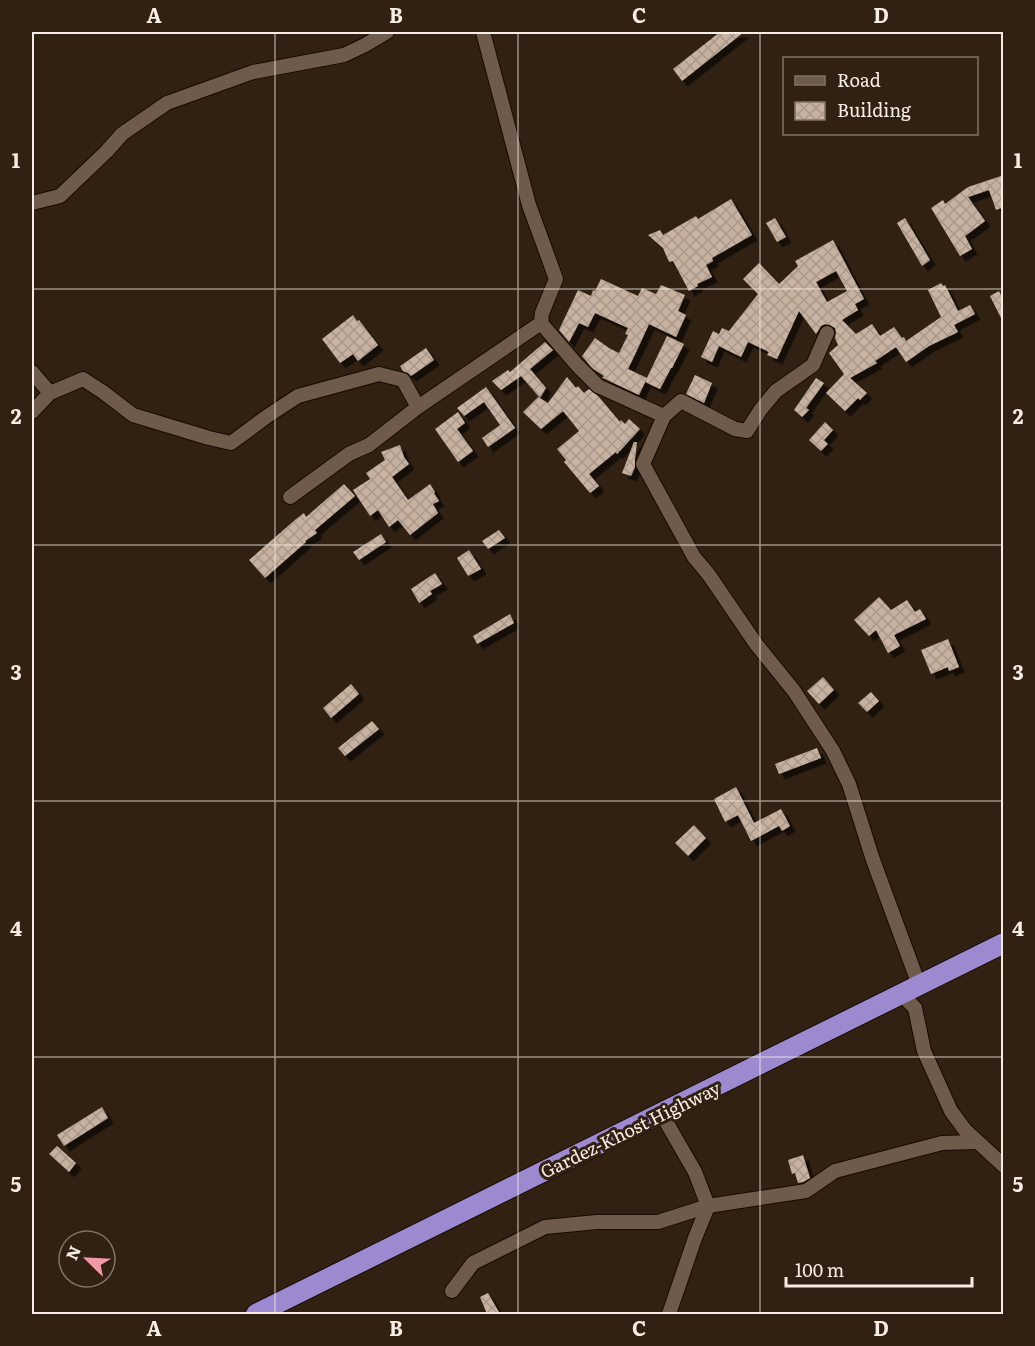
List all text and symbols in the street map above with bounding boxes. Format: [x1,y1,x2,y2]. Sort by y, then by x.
text: A [146,0,162,29]
text: B [389,0,403,29]
text: C [632,0,646,29]
text: D [873,0,889,29]
legend [783,57,978,135]
text: Road [837,66,881,93]
text: Building [837,96,912,123]
text: 1 [12,144,20,174]
text: 1 [1014,144,1022,174]
text: 2 [11,400,22,430]
text: 2 [1013,400,1024,430]
text: 3 [10,656,22,686]
text: 3 [1012,656,1024,686]
text: 4 [10,912,22,942]
text: 4 [1012,912,1024,942]
street label: Gardez-Khost Highway [535,1073,725,1184]
text: 5 [11,1168,22,1198]
text: 5 [1013,1168,1024,1198]
north arrow [57,1229,117,1289]
text: N [59,1241,86,1264]
scale bar [786,1250,972,1288]
text: 100 m [795,1256,844,1283]
text: A [146,1312,162,1342]
text: B [389,1312,403,1342]
text: C [632,1312,646,1342]
text: D [873,1312,889,1342]

